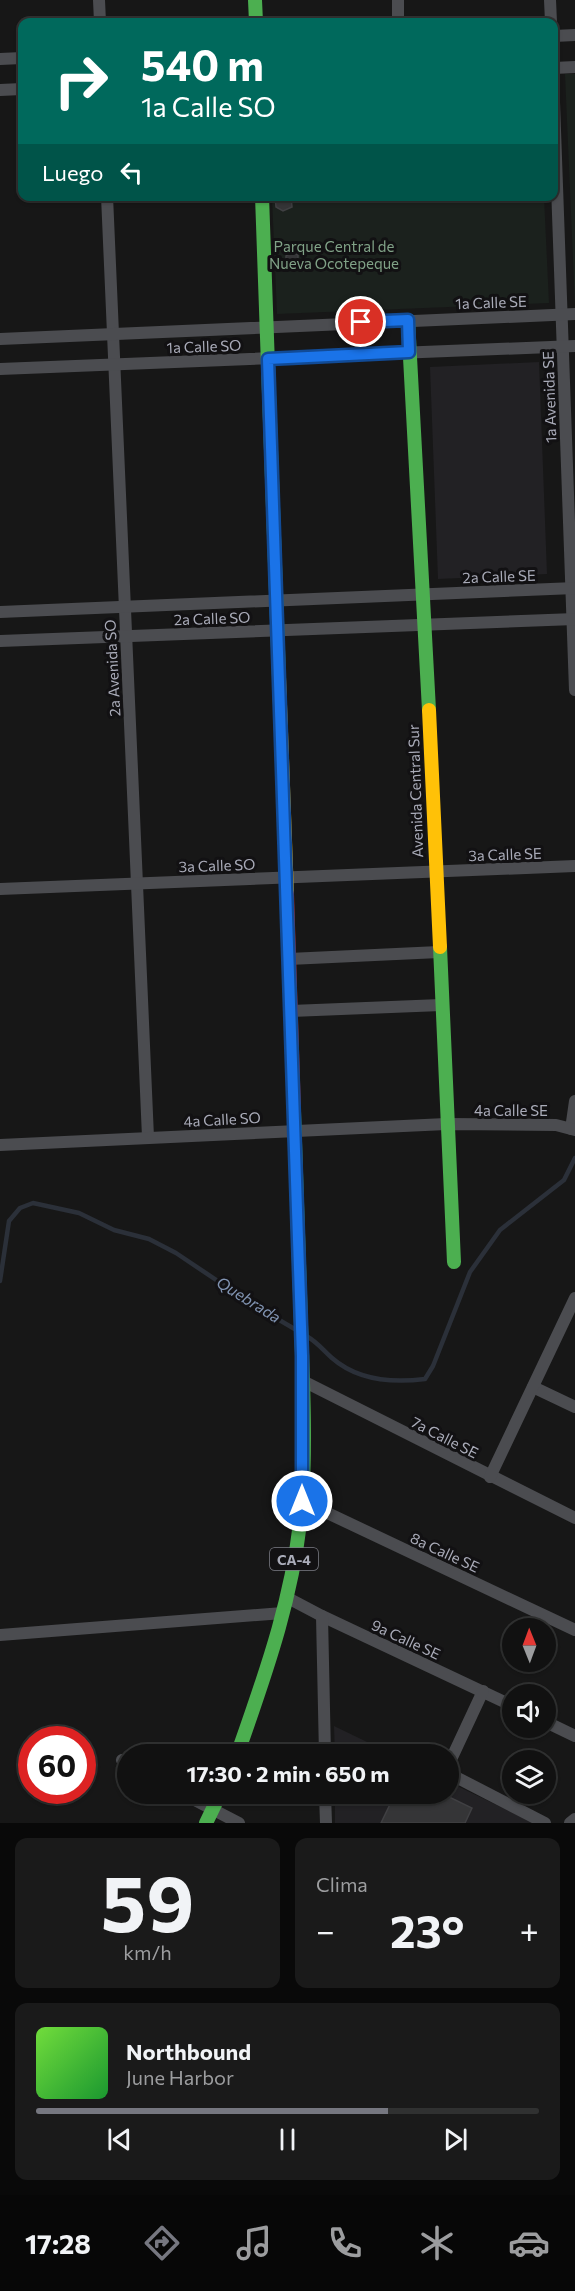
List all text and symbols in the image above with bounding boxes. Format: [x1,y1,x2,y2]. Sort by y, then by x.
text: 540 m [141,38,264,90]
icon: right [42,42,120,120]
text: 1a Calle SO [141,90,275,123]
icon: left [115,156,148,189]
text: Luego [42,159,103,186]
park label: Parque Central de Nueva Ocotepeque [269,237,399,272]
street label: 1a Calle SE [455,292,527,312]
pin [335,296,386,347]
icon: arrive [344,305,377,338]
street label: 1a Calle SO [166,336,242,356]
street label: 1a Avenida SE [538,351,560,443]
street label: 2a Calle SE [462,566,536,586]
street label: 2a Calle SO [173,608,251,628]
street label: 2a Avenida SO [100,619,124,717]
street label: Avenida Central Sur [404,724,426,858]
street label: 3a Calle SE [468,844,542,864]
street label: 3a Calle SO [178,855,256,875]
street label: 4a Calle SE [474,1101,548,1119]
street label: 4a Calle SO [183,1108,261,1130]
water label: Quebrada [213,1272,285,1326]
street label: 7a Calle SE [409,1412,482,1462]
position arrow [270,1469,334,1533]
street label: 8a Calle SE [408,1528,482,1576]
road number: CA-4 [270,1548,318,1570]
street label: 9a Calle SE [369,1615,443,1663]
north arrow [502,1618,556,1672]
map controls [502,1618,556,1804]
button: sound [502,1684,556,1738]
speed limit sign: 60 [18,1726,96,1804]
button: layers [502,1750,556,1804]
text: 17:30 · 2 min · 650 m [187,1760,389,1787]
text: 59 [101,1853,194,1948]
text: Clima [316,1872,368,1896]
text: 23° [390,1902,464,1957]
text: − [316,1909,335,1950]
text: + [520,1909,539,1950]
text: km/h [123,1940,172,1964]
text: Northbound [126,2038,251,2065]
text: June Harbor [126,2065,234,2089]
icon: previous [103,2123,136,2156]
icon: pause [271,2123,304,2156]
icon: next [439,2123,472,2156]
icon: directions [141,2222,183,2264]
icon: music [233,2222,275,2264]
icon: phone [324,2222,366,2264]
icon: climate [416,2222,458,2264]
icon: car [508,2222,550,2264]
text: 17:28 [25,2227,91,2260]

